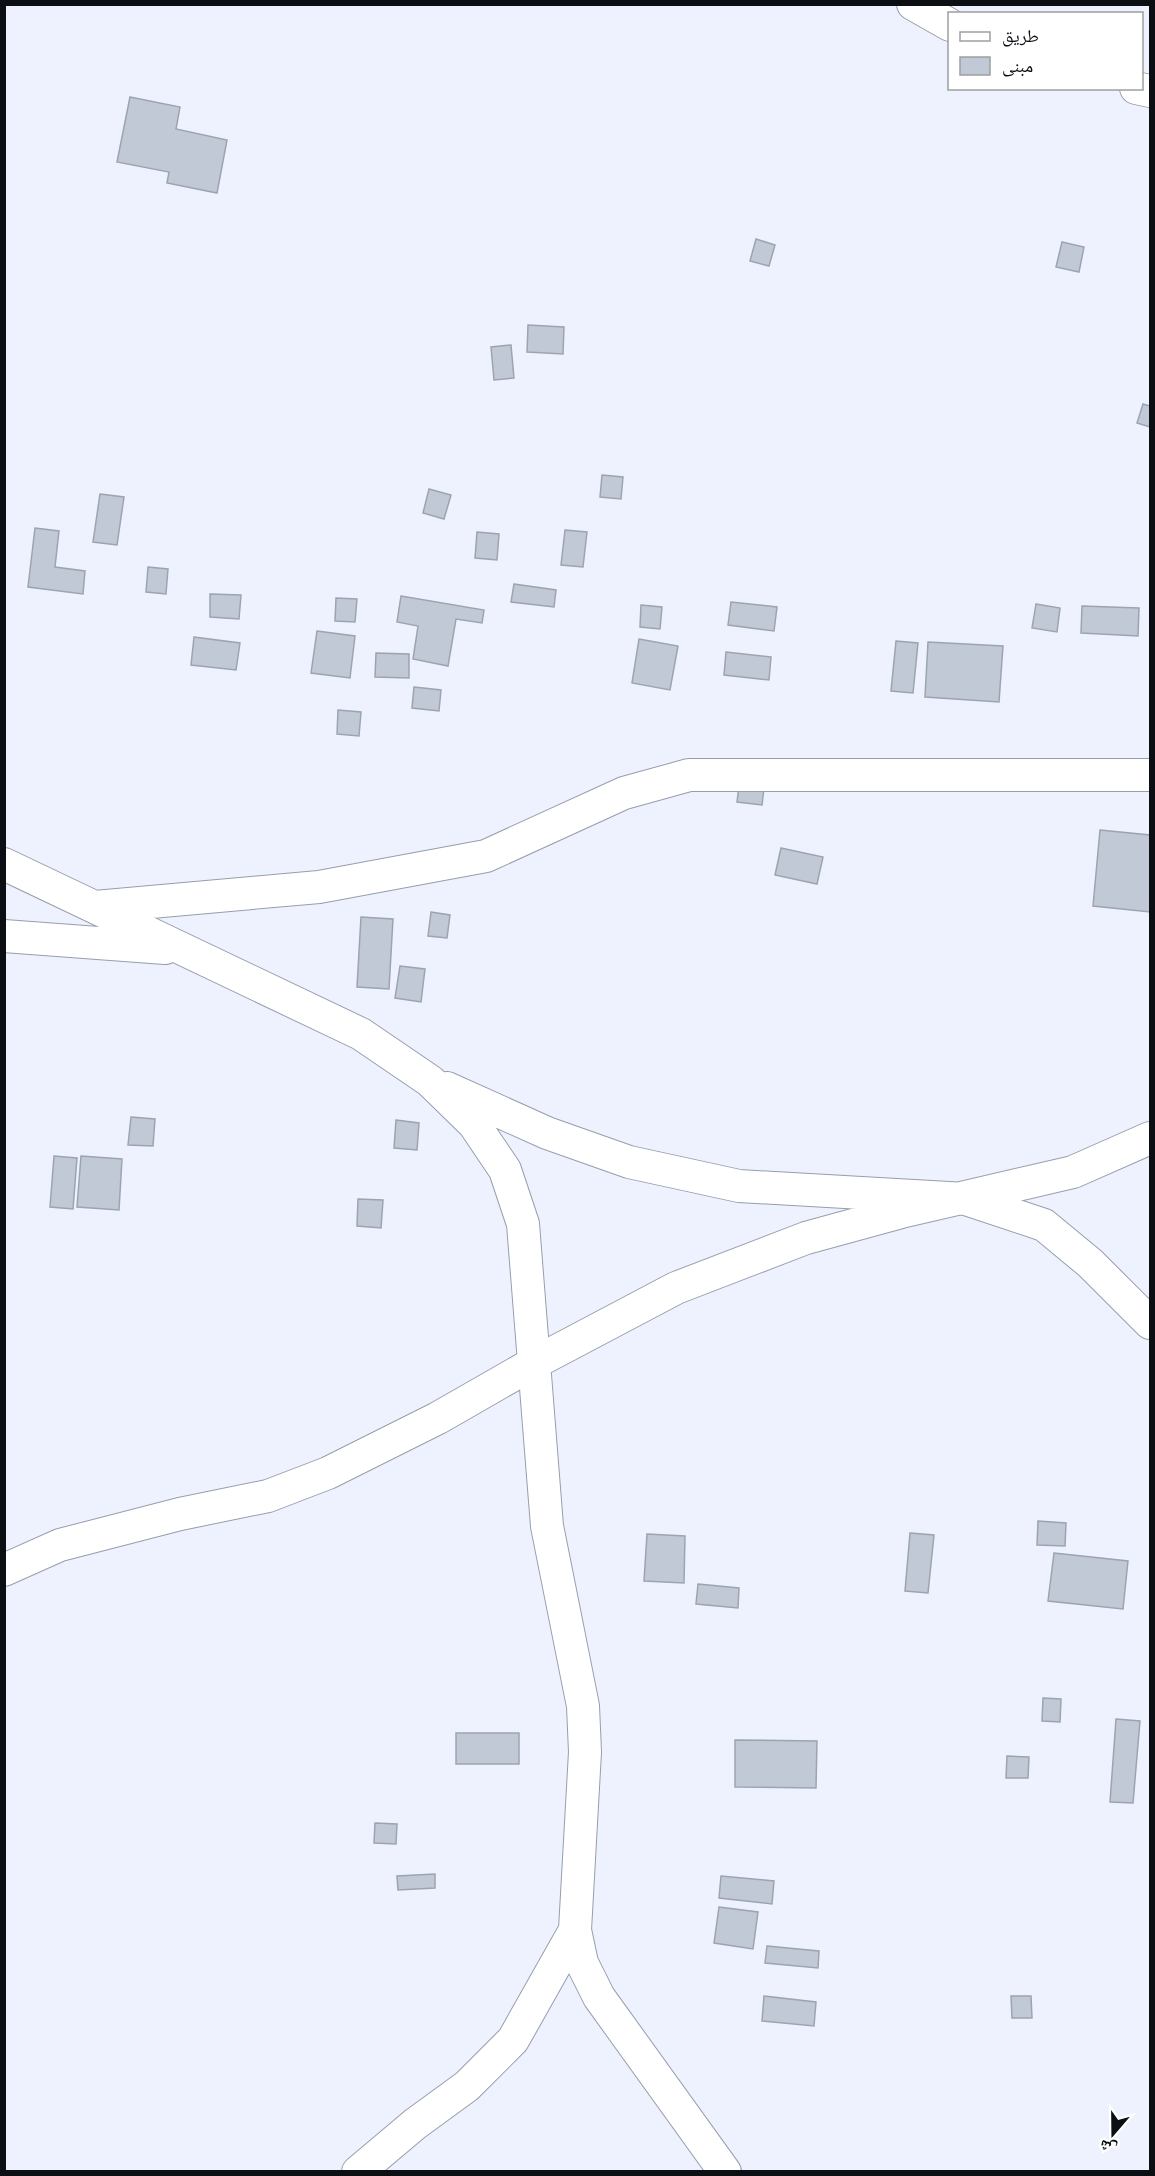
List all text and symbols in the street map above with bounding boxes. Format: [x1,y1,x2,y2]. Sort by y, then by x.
legend [948,12,1143,90]
text: طريق [1002,25,1039,47]
text: مبنى [1002,55,1033,77]
north arrow [1083,2104,1143,2164]
text: ش [1096,2136,1119,2160]

